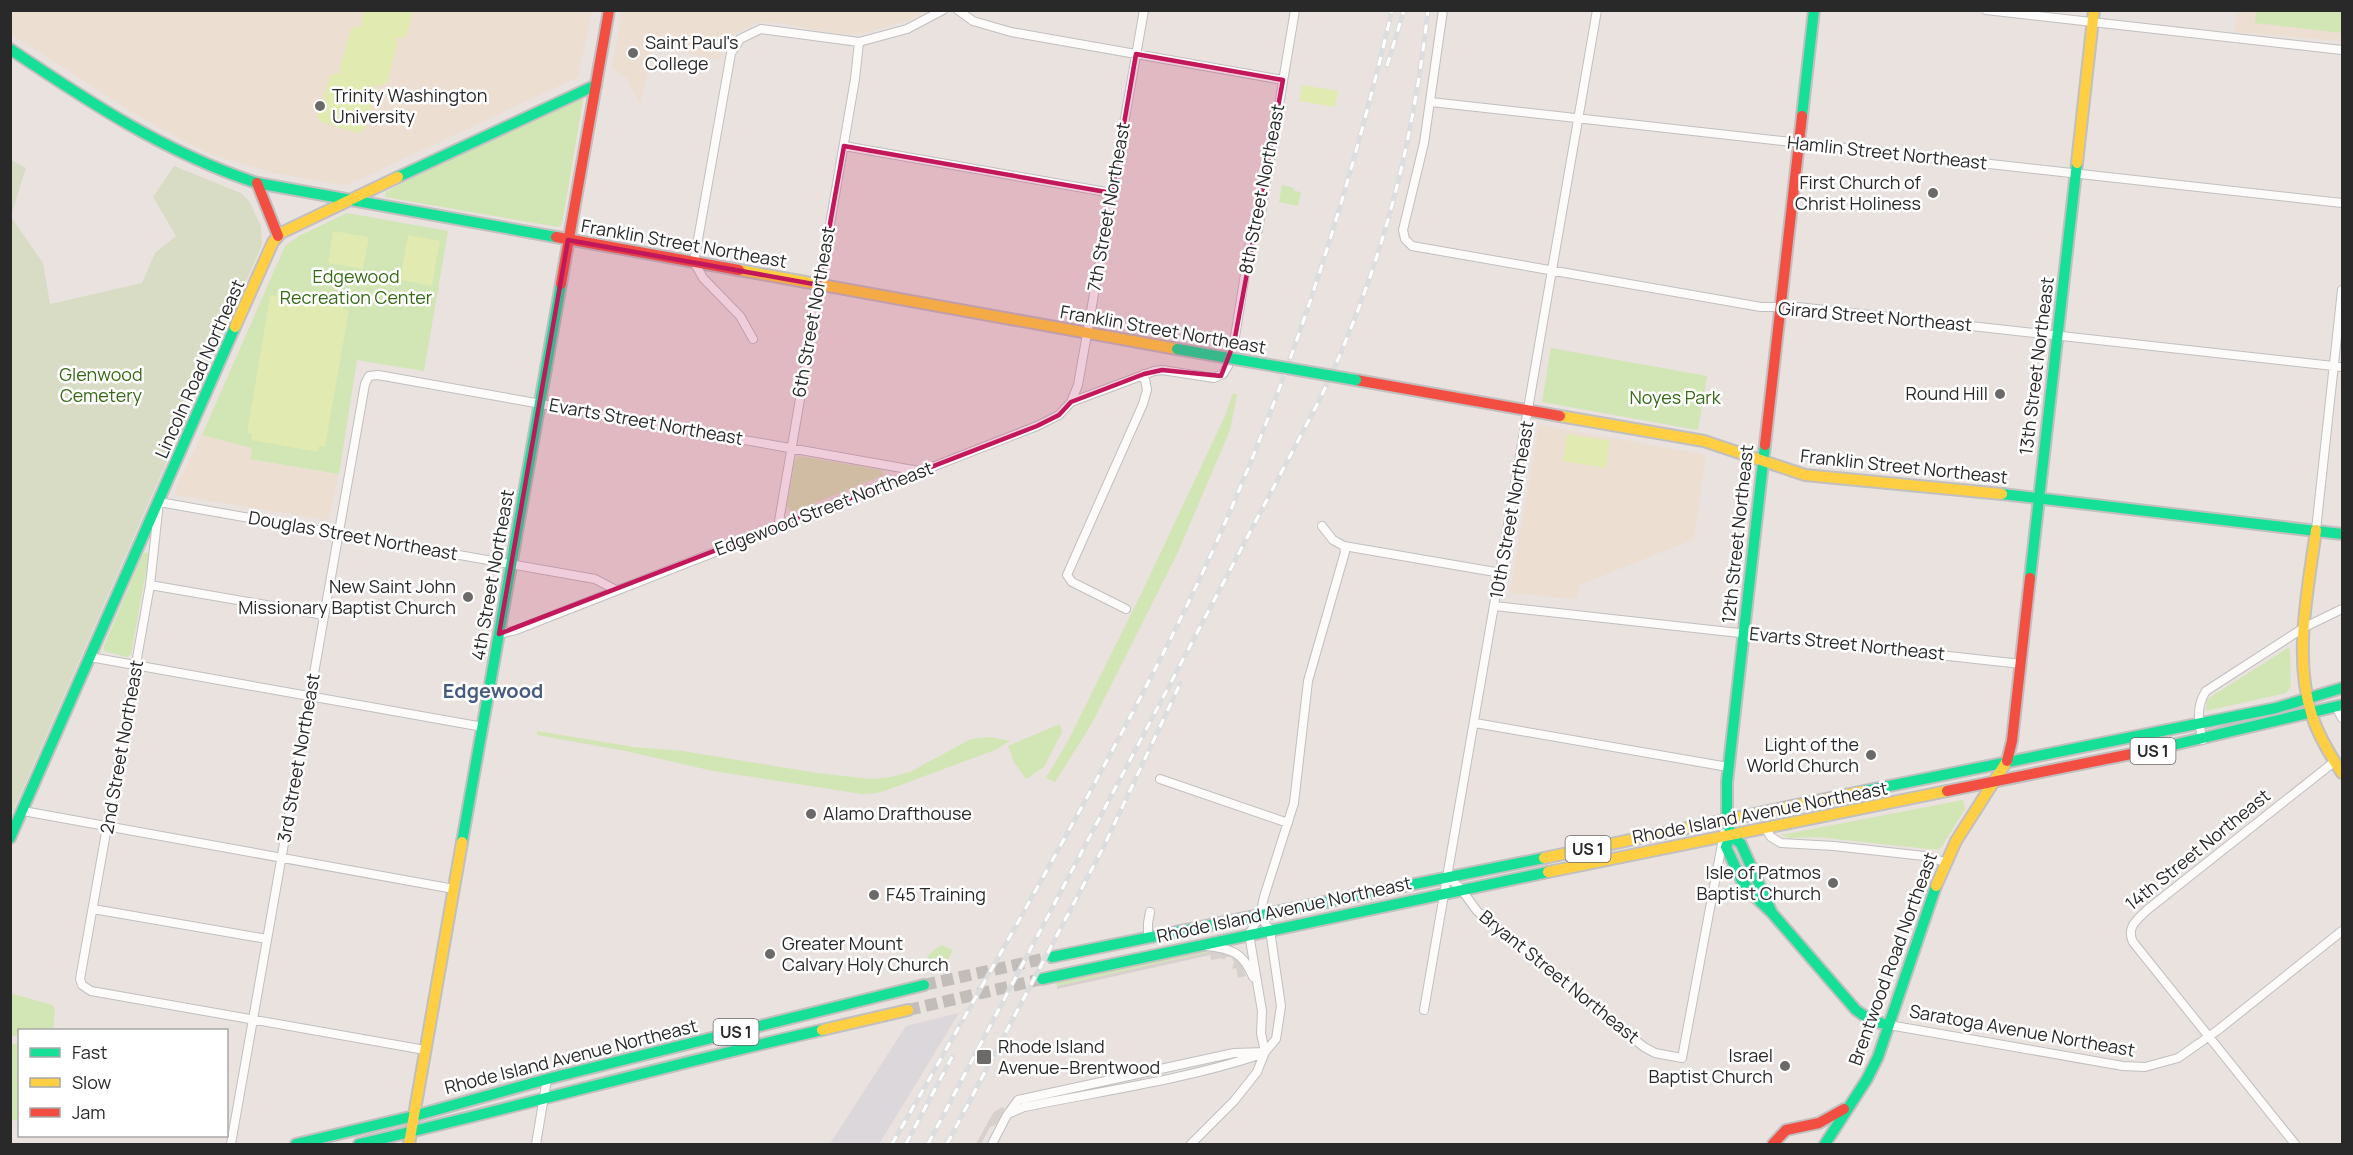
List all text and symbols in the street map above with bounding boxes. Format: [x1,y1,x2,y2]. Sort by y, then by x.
place label: Saint Paul's College [645,30,738,75]
marker: Saint Paul's College [626,46,640,60]
place label: Trinity Washington University [332,83,487,128]
marker: Trinity Washington University [313,99,327,113]
street label: 8th Street Northeast [1233,102,1289,276]
street label: 7th Street Northeast [1081,120,1135,293]
street label: Hamlin Street Northeast [1786,130,1988,174]
place label: First Church of Christ Holiness [1795,170,1922,215]
marker: First Church of Christ Holiness [1926,186,1940,200]
street label: Franklin Street Northeast [580,213,789,273]
street label: 6th Street Northeast [786,224,840,399]
park label: Edgewood Recreation Center [280,264,433,309]
street label: Lincoln Road Northeast [149,275,249,462]
street label: 13th Street Northeast [2013,275,2059,456]
street label: Girard Street Northeast [1777,296,1973,336]
street label: Franklin Street Northeast [1059,299,1268,359]
park label: Glenwood Cemetery [59,362,143,407]
place label: Round Hill [1905,381,1988,405]
park label: Noyes Park [1629,385,1722,409]
marker: Round Hill [1993,387,2007,401]
street label: Evarts Street Northeast [547,392,745,450]
street label: 10th Street Northeast [1484,419,1538,601]
street label: 12th Street Northeast [1716,443,1758,624]
street label: Franklin Street Northeast [1799,443,2009,489]
street label: Edgewood Street Northeast [711,455,936,561]
street label: 4th Street Northeast [465,488,519,662]
street label: Douglas Street Northeast [247,505,460,565]
place label: New Saint John Missionary Baptist Church [238,574,456,619]
marker: New Saint John Missionary Baptist Church [461,590,475,604]
street label: Evarts Street Northeast [1748,621,1946,665]
street label: 2nd Street Northeast [94,658,148,836]
street label: 3rd Street Northeast [271,671,325,844]
district label: Edgewood [443,677,543,704]
place label: Light of the World Church [1746,732,1859,777]
road number: US 1 [2130,738,2176,764]
marker: Light of the World Church [1864,748,1878,762]
street label: Rhode Island Avenue Northeast [1630,775,1890,849]
street label: 14th Street Northeast [2120,783,2275,915]
place label: Alamo Drafthouse [823,801,972,825]
marker: Alamo Drafthouse [804,807,818,821]
road number: US 1 [1566,836,1610,862]
street label: Brentwood Road Northeast [1842,849,1942,1069]
place label: Isle of Patmos Baptist Church [1696,860,1821,905]
street label: Rhode Island Avenue Northeast [1154,870,1413,948]
marker: Isle of Patmos Baptist Church [1826,876,1840,890]
place label: F45 Training [886,882,986,906]
marker: F45 Training [867,888,881,902]
street label: Bryant Street Northeast [1475,904,1644,1048]
place label: Greater Mount Calvary Holy Church [782,931,949,976]
marker: Greater Mount Calvary Holy Church [763,947,777,961]
street label: Saratoga Avenue Northeast [1908,998,2137,1062]
street label: Rhode Island Avenue Northeast [442,1013,700,1099]
road number: US 1 [714,1019,758,1045]
legend [18,1029,228,1137]
place label: Rhode Island Avenue–Brentwood [998,1034,1160,1079]
text: Fast [72,1040,107,1064]
place label: Israel Baptist Church [1648,1043,1773,1088]
marker: Rhode Island Avenue–Brentwood [975,1048,993,1066]
marker: Israel Baptist Church [1778,1059,1792,1073]
text: Slow [72,1070,112,1094]
text: Jam [72,1100,106,1124]

